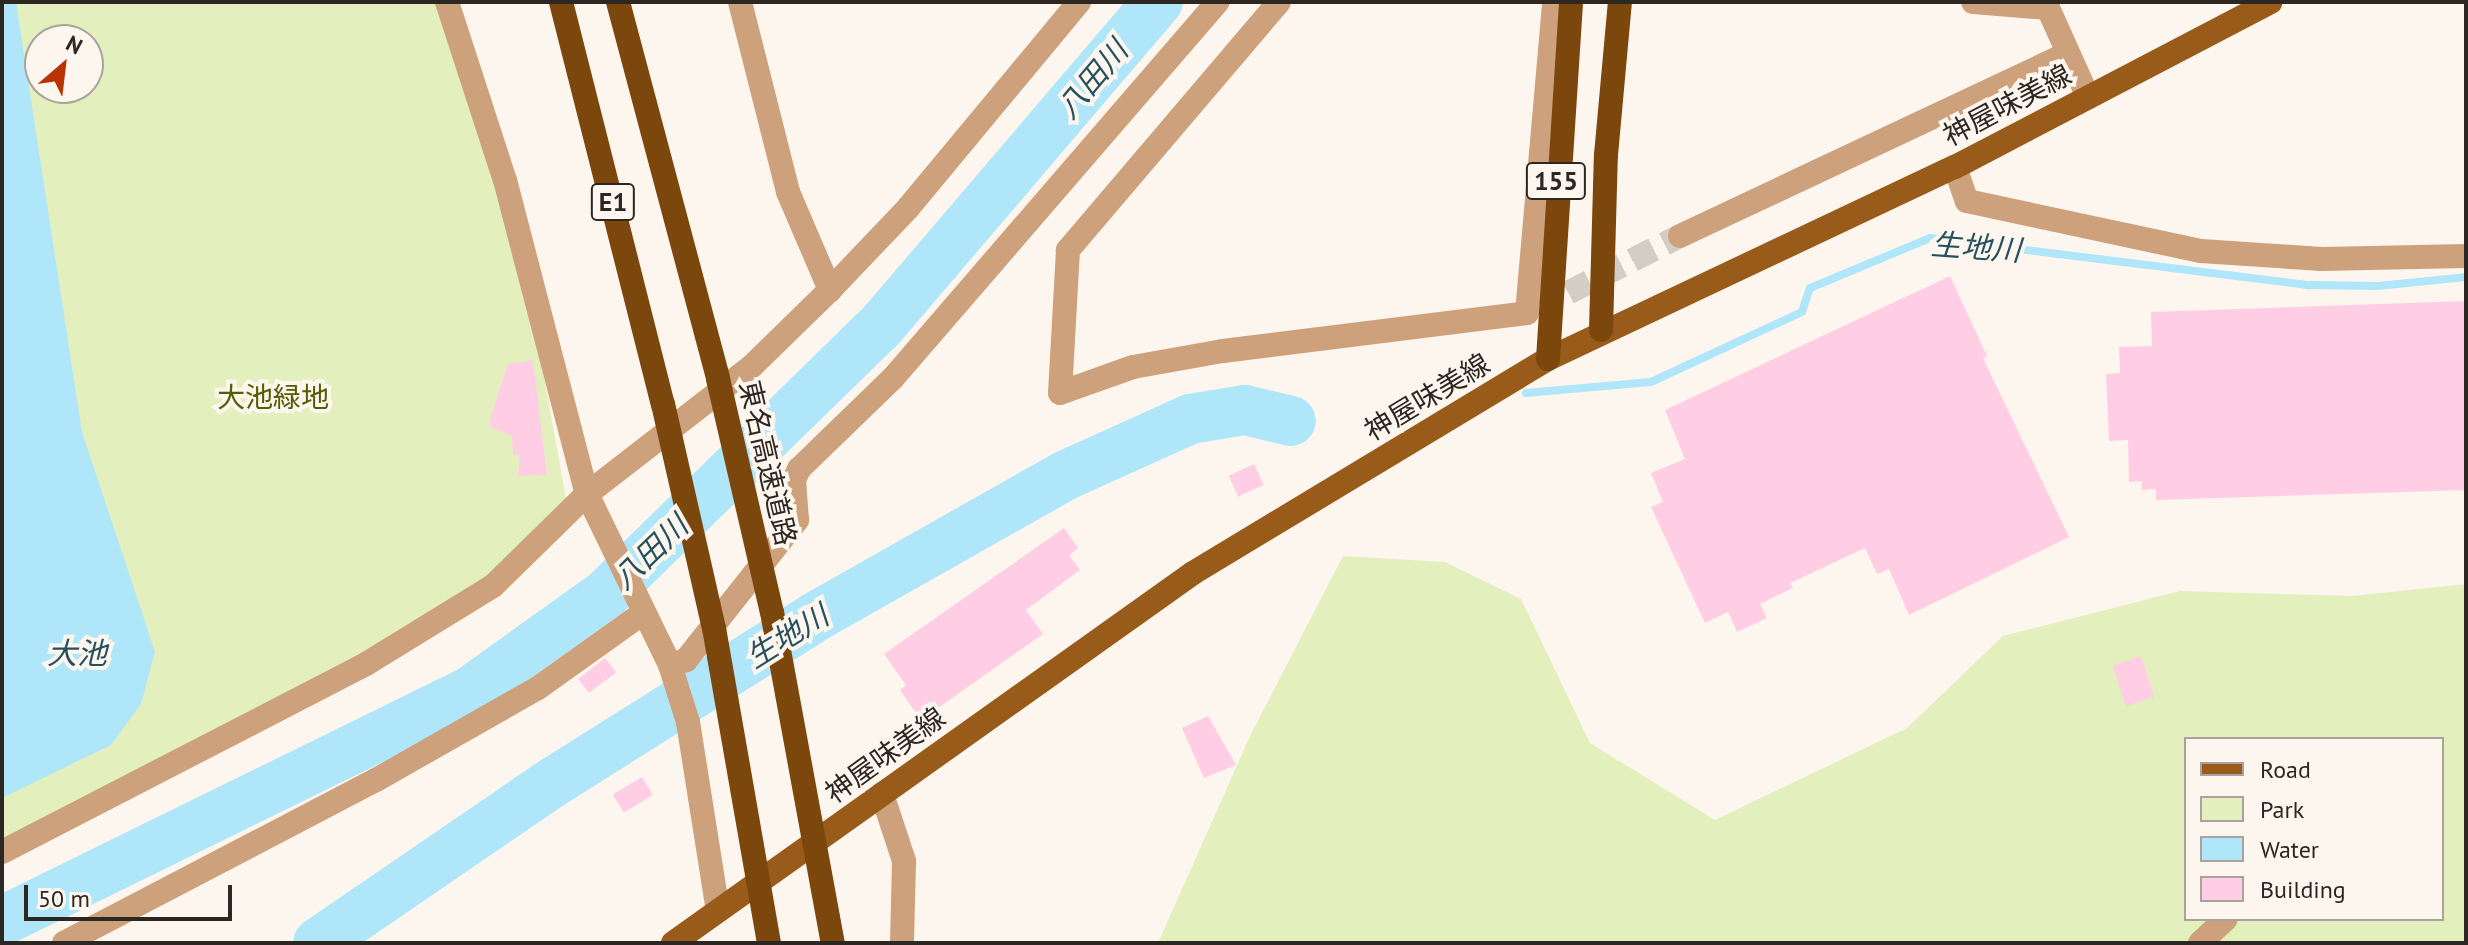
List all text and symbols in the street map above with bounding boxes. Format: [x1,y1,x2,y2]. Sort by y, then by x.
north arrow [24,24,104,104]
text: N [61,29,87,60]
water label: 八田川 [1049,33,1135,125]
street label: 神屋味美線 [1937,57,2077,153]
road number: 155 [1524,159,1588,203]
road number: E1 [589,180,637,224]
water label: 生地川 [1930,226,2022,268]
street label: 神屋味美線 [1358,347,1496,447]
street label: 東名高速道路 [733,377,803,549]
park label: 大池緑地 [217,380,329,414]
water label: 八田川 [605,508,695,596]
water label: 生地川 [739,597,835,675]
water label: 大池 [47,635,107,671]
street label: 神屋味美線 [818,700,952,810]
legend [2184,737,2444,921]
text: Road [2260,754,2311,785]
text: Park [2260,794,2304,825]
text: Water [2260,834,2319,865]
scale bar [28,869,236,919]
text: Building [2260,874,2346,905]
text: 50 m [38,883,90,914]

